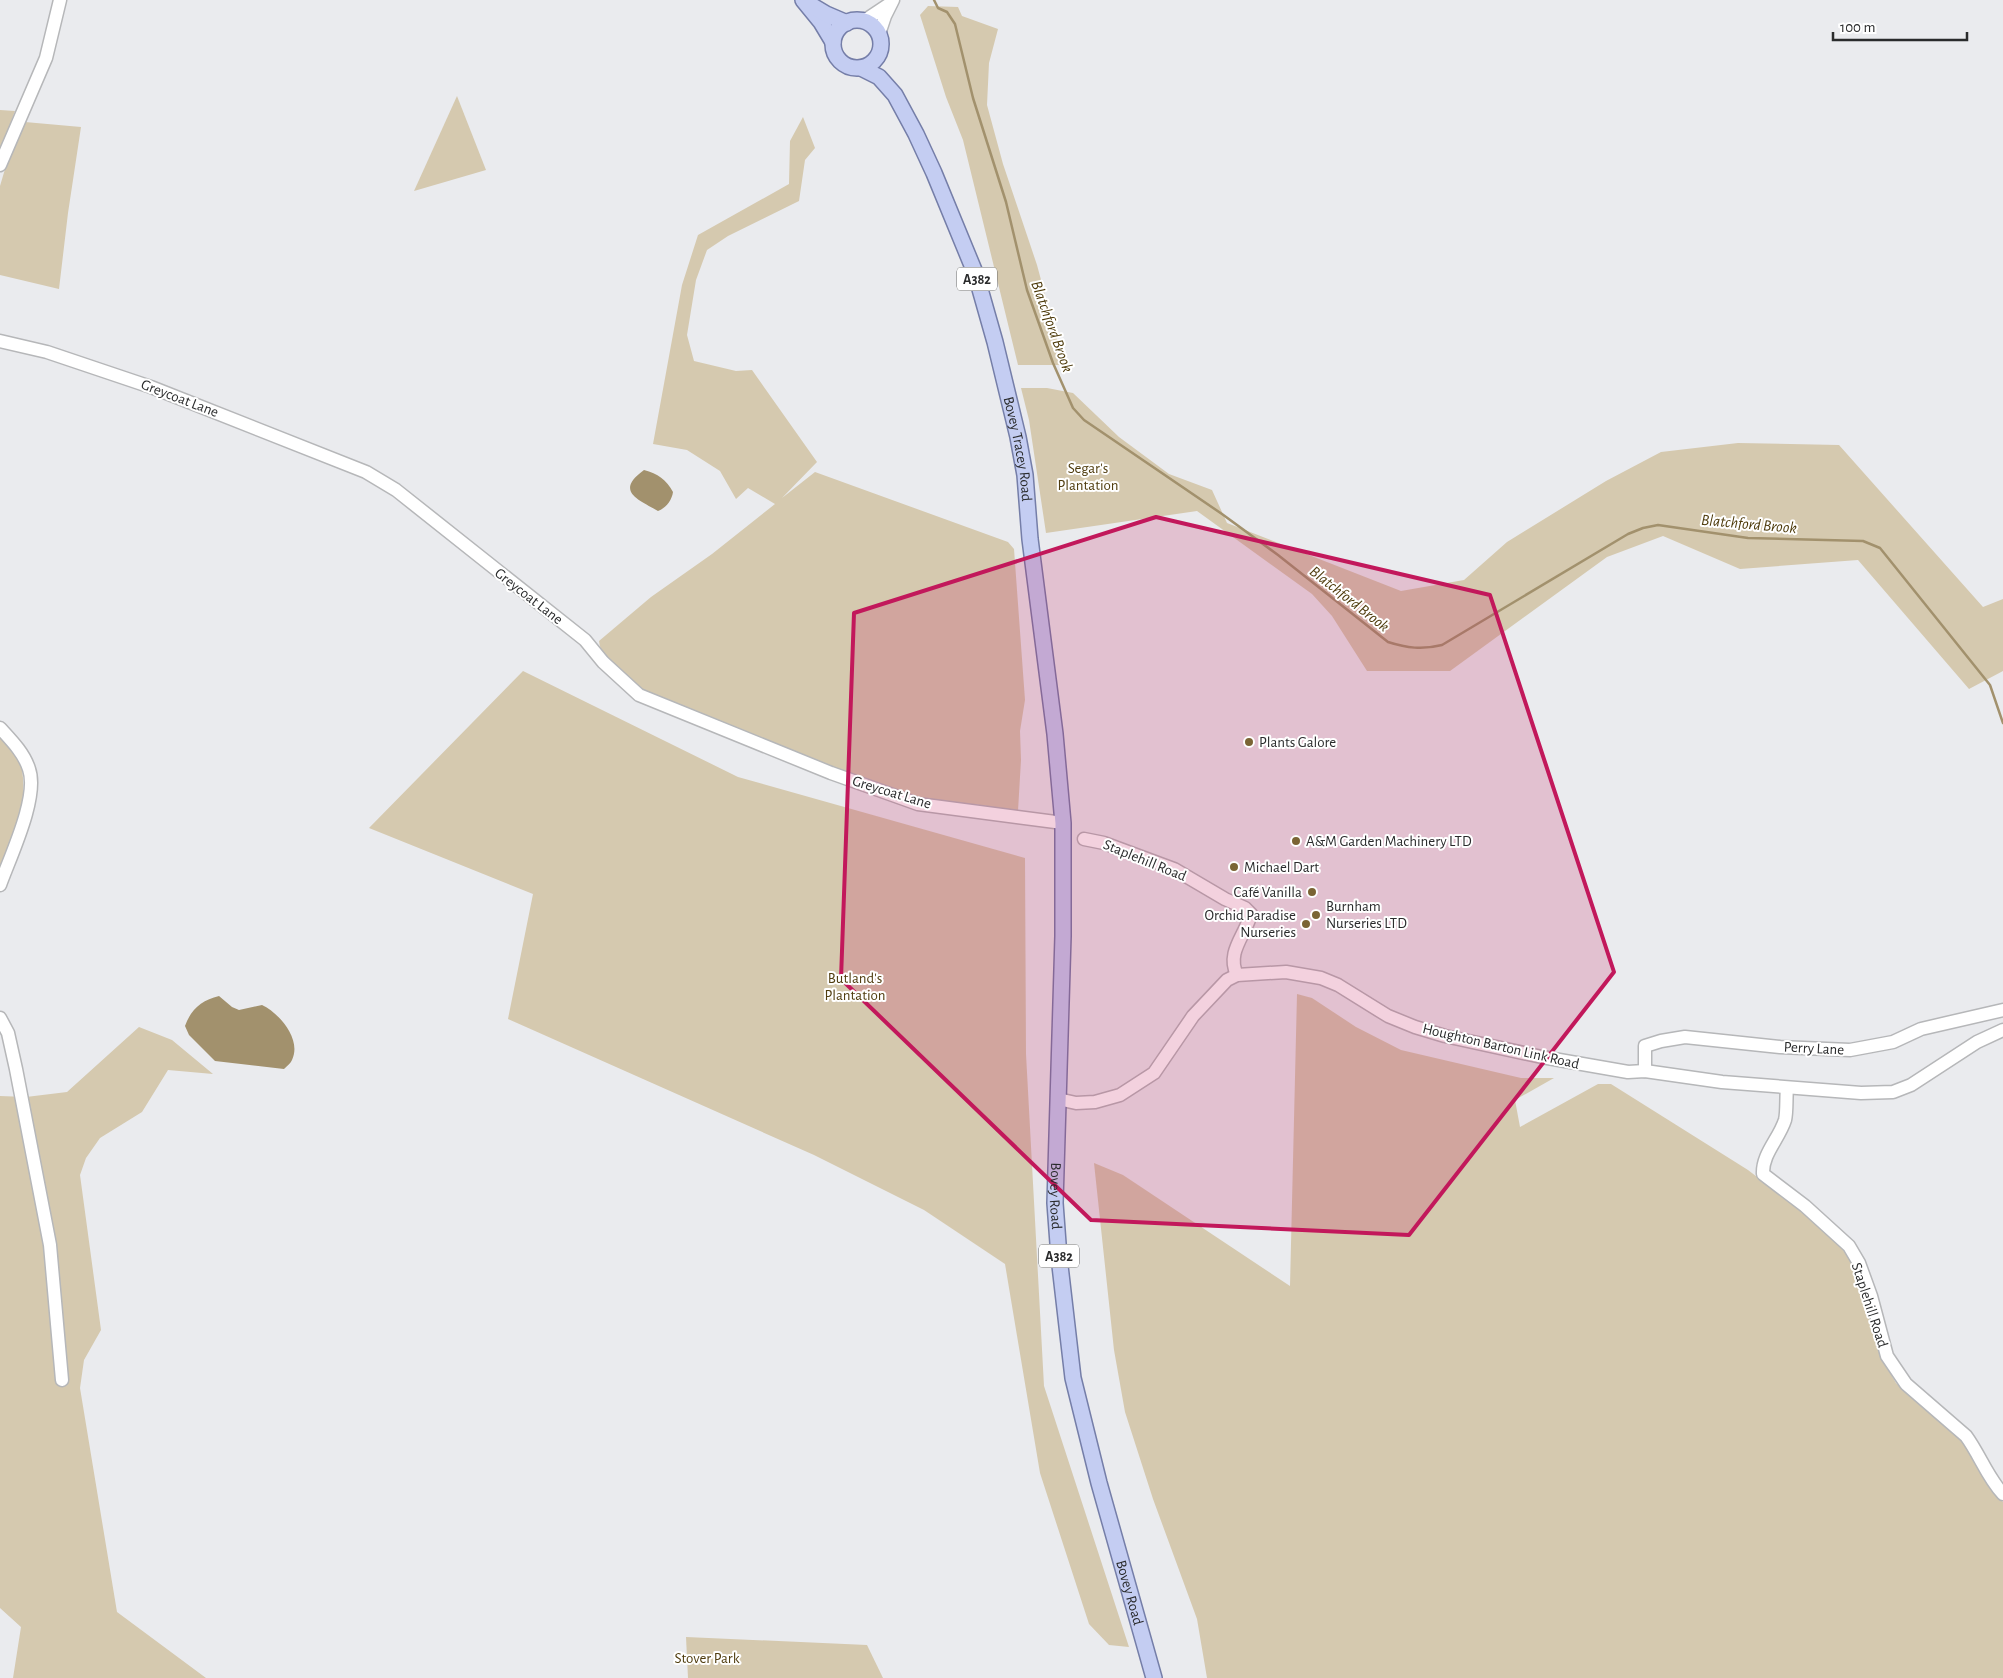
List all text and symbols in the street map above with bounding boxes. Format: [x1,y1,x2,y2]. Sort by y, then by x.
scale bar [1833,10,1967,42]
text: 100 m [1840,20,1875,35]
road number: A382 [957,268,997,290]
water label: Blatchford Brook [1028,278,1076,374]
street label: Greycoat Lane [139,377,221,420]
street label: Bovey Tracey Road [1000,395,1034,502]
park label: Segar's Plantation [1057,461,1119,493]
water label: Blatchford Brook [1700,512,1797,536]
water label: Blatchford Brook [1307,563,1392,635]
street label: Greycoat Lane [492,565,566,627]
place label: Plants Galore [1259,735,1336,750]
marker: Plants Galore [1243,736,1255,748]
street label: Greycoat Lane [851,773,933,812]
place label: A&M Garden Machinery LTD [1306,834,1472,849]
marker: A&M Garden Machinery LTD [1290,835,1302,847]
street label: Staplehill Road [1101,837,1189,884]
place label: Michael Dart [1244,860,1319,875]
marker: Michael Dart [1228,861,1240,873]
place label: Café Vanilla [1234,885,1302,900]
marker: Café Vanilla [1306,886,1318,898]
place label: Burnham Nurseries LTD [1326,899,1407,931]
place label: Orchid Paradise Nurseries [1205,908,1296,940]
marker: Burnham Nurseries LTD [1310,909,1322,921]
marker: Orchid Paradise Nurseries [1300,918,1312,930]
park label: Butland's Plantation [824,971,886,1003]
street label: Houghton Barton Link Road [1421,1021,1581,1072]
street label: Perry Lane [1783,1039,1845,1058]
street label: Bovey Road [1047,1162,1064,1230]
road number: A382 [1039,1244,1079,1268]
street label: Staplehill Road [1849,1261,1890,1350]
street label: Bovey Road [1113,1558,1146,1627]
park label: Stover Park [674,1651,740,1666]

